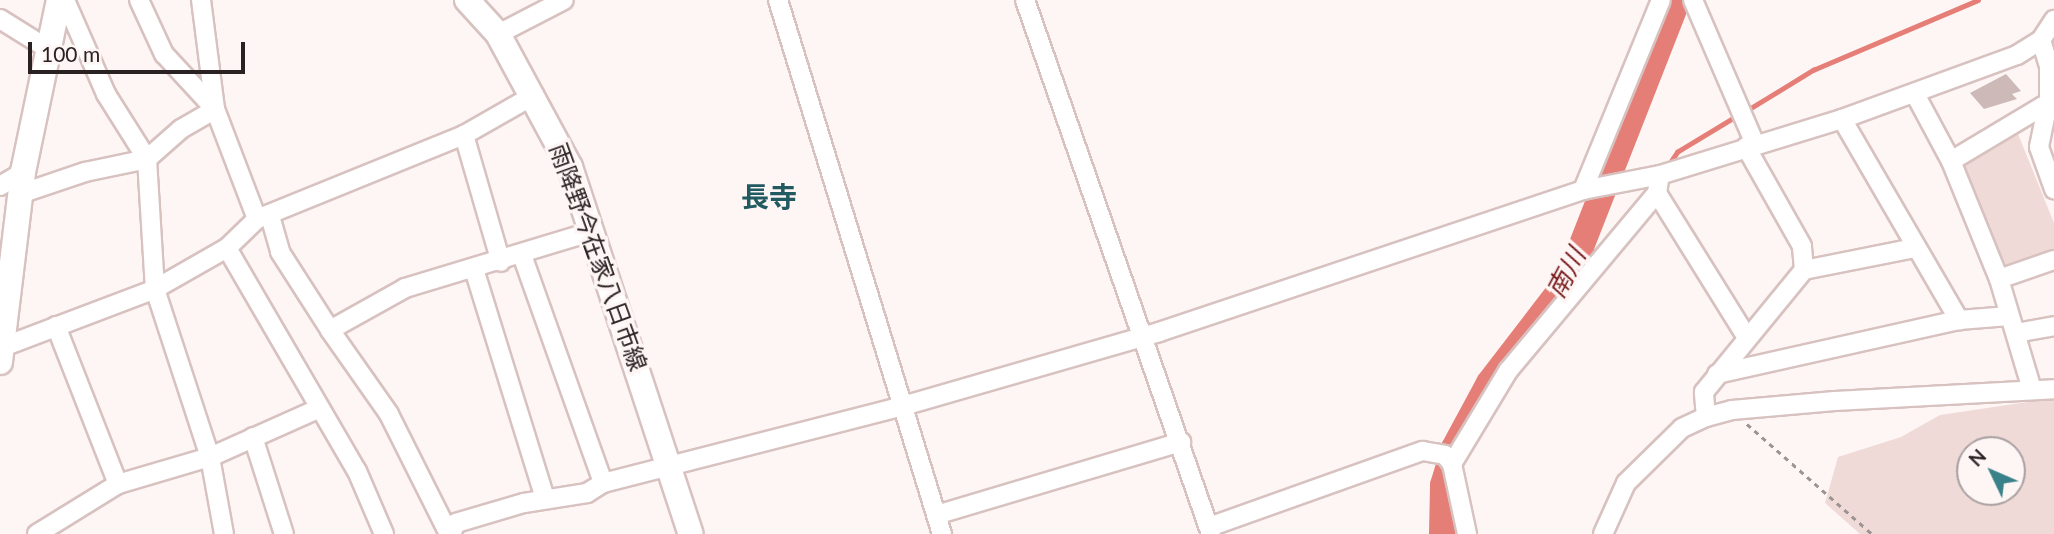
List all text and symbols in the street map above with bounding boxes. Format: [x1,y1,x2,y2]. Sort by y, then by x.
scale bar [32,28,248,72]
text: 100 m [41,41,100,66]
street label: 雨降野今在家八日市線 [544,139,654,375]
district label: 長寺 [741,179,797,213]
water label: 南川 [1540,243,1592,303]
north arrow [1956,436,2026,506]
text: N [1964,444,1990,471]

